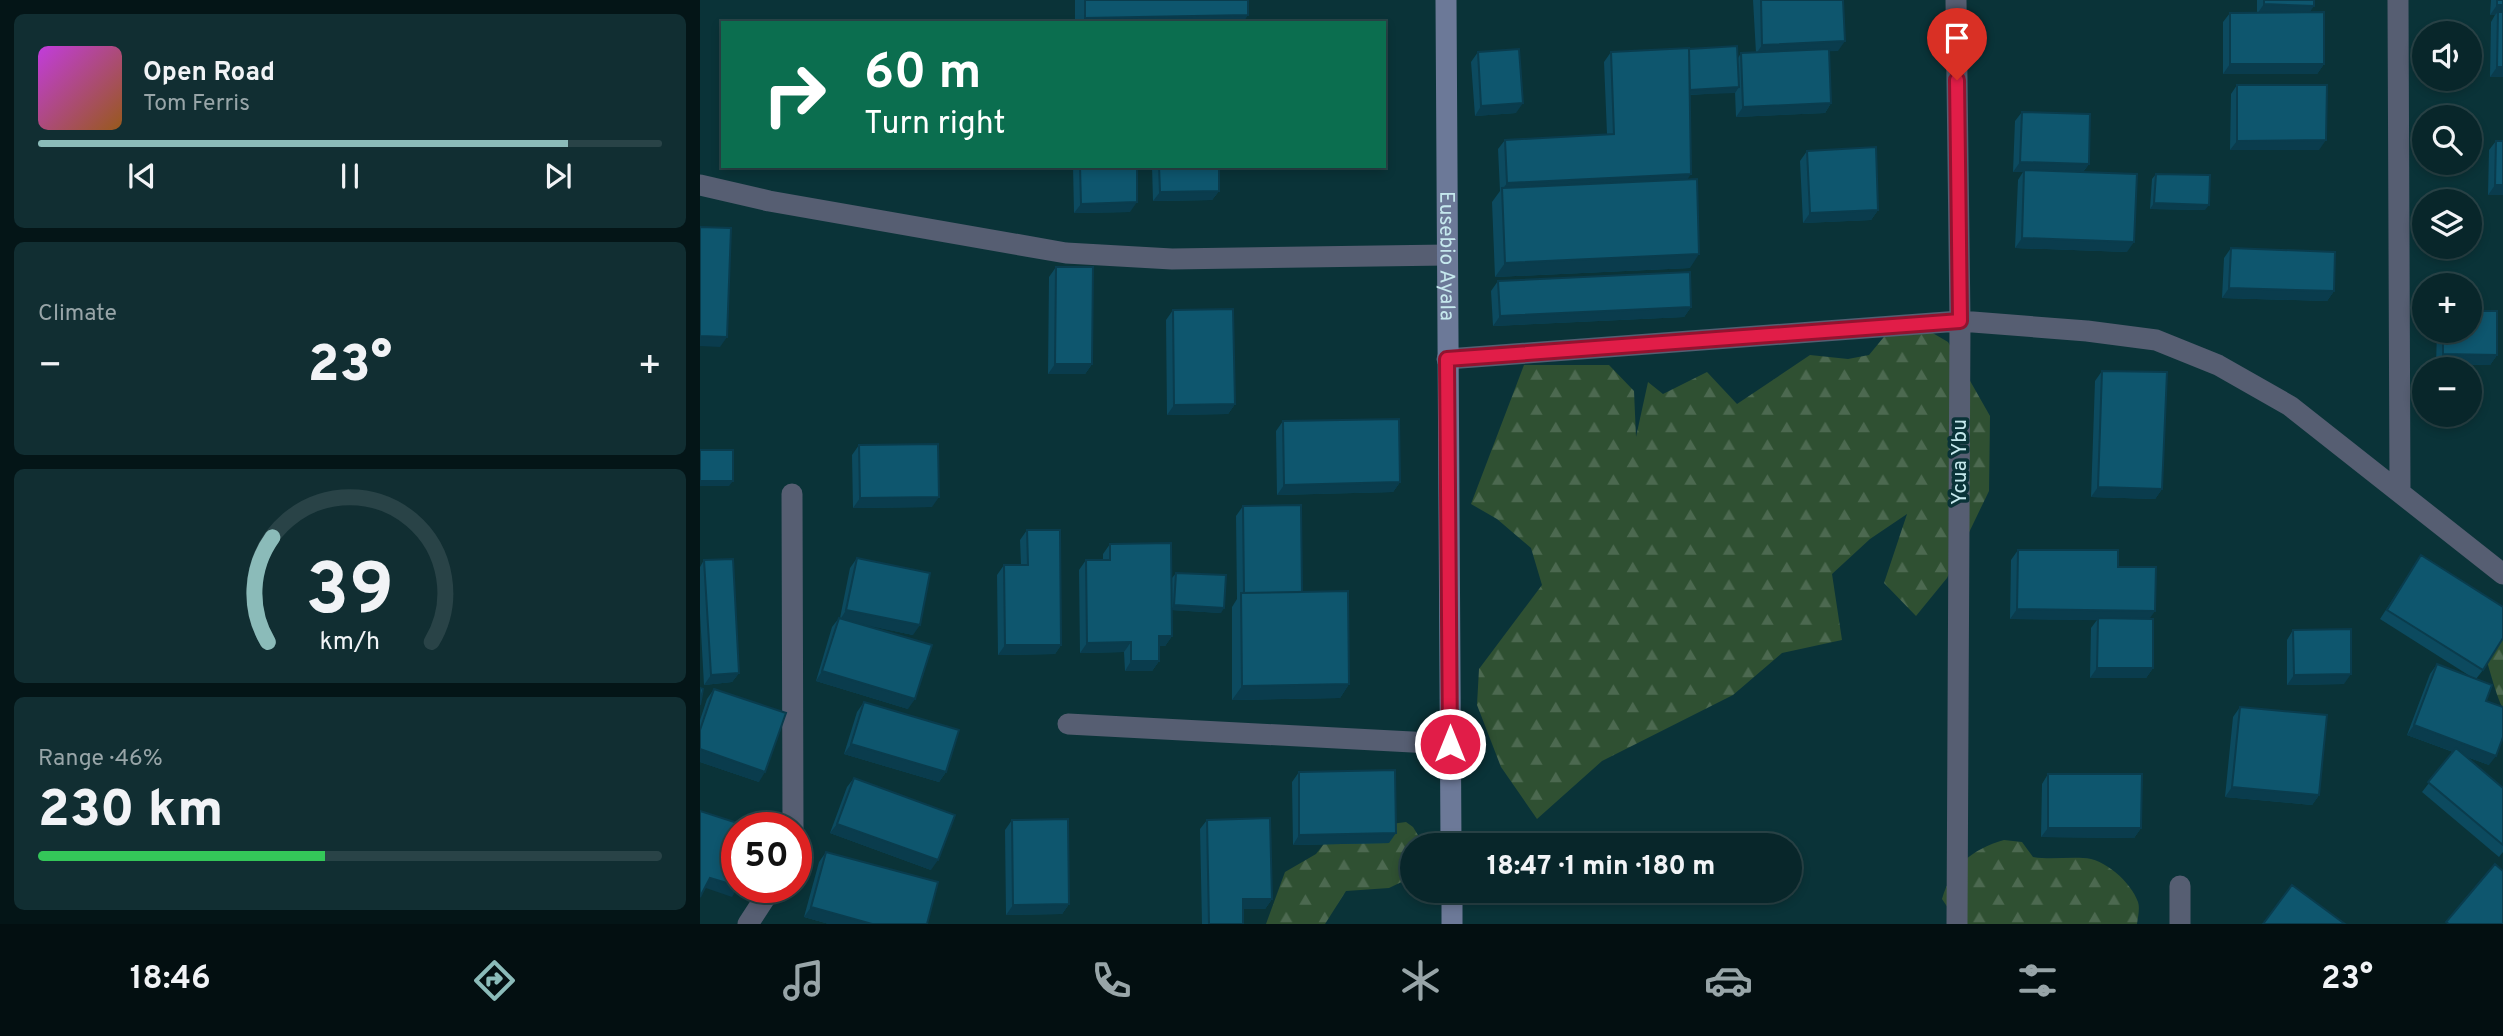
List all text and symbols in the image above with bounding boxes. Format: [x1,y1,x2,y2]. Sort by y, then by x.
pin [1927,8,1987,80]
icon: arrive [1938,19,1976,57]
map controls [2412,21,2482,427]
button: sound [2412,21,2482,91]
text: 60 m [864,44,982,106]
icon: right [749,49,840,140]
text: Open Road [143,57,275,90]
text: Tom Ferris [143,90,250,119]
text: Turn right [864,105,1006,145]
button: search [2412,105,2482,175]
icon: previous [123,157,161,195]
icon: pause [331,157,369,195]
icon: next [539,157,577,195]
button: layers [2412,189,2482,259]
street label: Eusebio Ayala [1432,191,1460,321]
button: + [2412,273,2482,343]
text: Climate [38,300,117,329]
text: 23° [308,334,392,400]
text: − [38,343,63,392]
text: + [637,343,662,392]
button: − [2412,357,2482,427]
street label: Ycua Ybu [1947,419,1974,505]
text: 39 [306,548,394,640]
text: km/h [320,627,380,659]
position arrow [1413,707,1487,781]
text: Range · 46% [38,745,163,774]
text: 230 km [38,779,223,845]
speed limit sign: 50 [721,812,812,903]
text: 18:47 · 1 min · 180 m [1487,851,1715,884]
icon: directions [470,956,519,1005]
icon: music [779,956,828,1005]
icon: phone [1087,956,1136,1005]
icon: climate [1396,956,1445,1005]
icon: car [1704,956,1753,1005]
icon: filters [2013,956,2062,1005]
text: 18:46 [130,960,211,1000]
text: 23° [2321,960,2373,1000]

